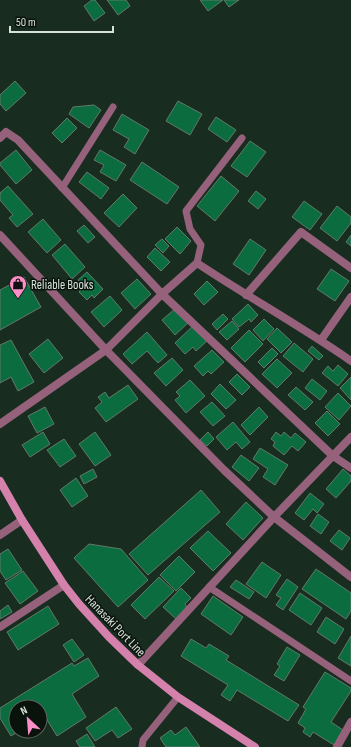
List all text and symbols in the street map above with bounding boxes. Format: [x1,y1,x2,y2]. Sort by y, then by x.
scale bar [10,8,113,34]
text: 50 m [16,15,36,30]
shop icon: Reliable Books [8,274,28,299]
place label: Reliable Books [31,277,94,293]
street label: Hanasaki Port Line [82,591,149,660]
north arrow [8,699,48,739]
text: N [18,703,29,718]

